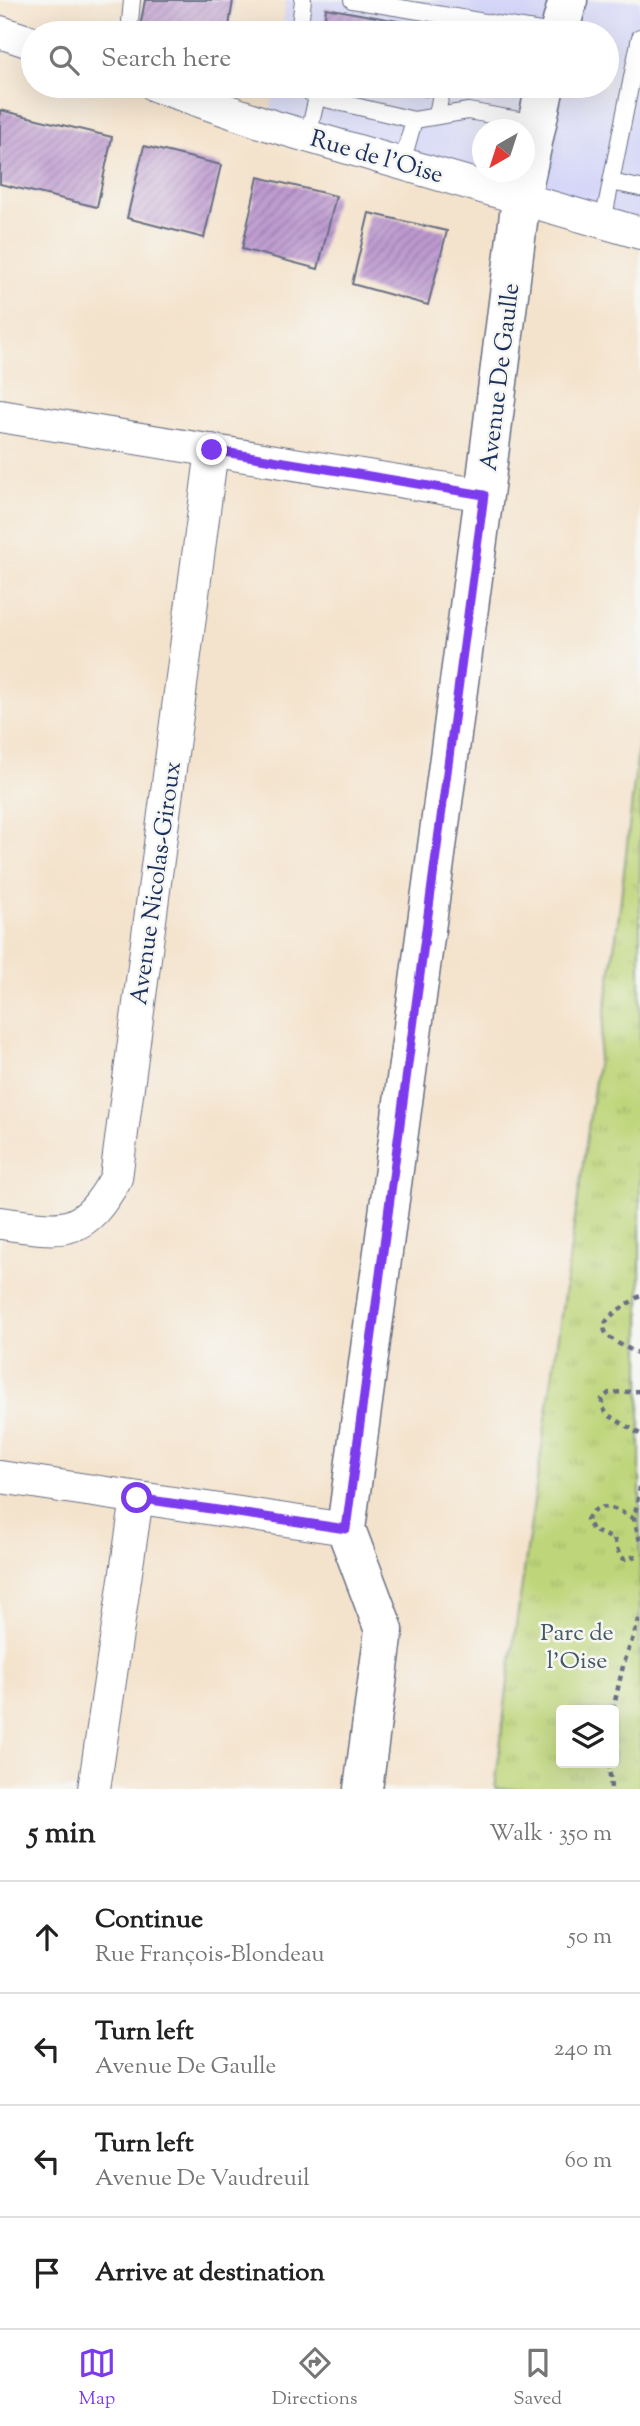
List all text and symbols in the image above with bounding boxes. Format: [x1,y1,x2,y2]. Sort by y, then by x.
search box [21,21,619,98]
icon: search [45,41,83,79]
text: Search here [101,41,231,78]
north arrow [472,119,535,182]
street label: Rue de l'Oise [306,123,447,193]
street label: Avenue De Gaulle [473,281,529,473]
route end [196,434,227,465]
street label: Avenue Nicolas-Giroux [123,759,191,1007]
route start [121,1482,152,1513]
park label: Parc de l’Oise [540,1617,614,1679]
map controls [556,1705,619,1768]
button: layers [556,1705,619,1768]
text: 5 min [28,1813,96,1856]
text: Walk · 350 m [489,1818,612,1851]
text: Continue [95,1902,203,1939]
icon: ahead [28,1918,66,1956]
text: 50 m [568,1921,612,1954]
text: Rue François-Blondeau [95,1939,325,1972]
text: Turn left [95,2014,194,2051]
icon: left [28,2030,66,2068]
text: 240 m [554,2033,612,2066]
text: Avenue De Gaulle [95,2051,276,2084]
text: Turn left [95,2126,194,2163]
icon: left [28,2142,66,2180]
text: 60 m [564,2145,612,2178]
text: Avenue De Vaudreuil [95,2163,310,2196]
icon: arrive [28,2254,66,2292]
text: Arrive at destination [95,2255,325,2292]
tab: Map [78,2344,116,2413]
tab: Directions [272,2344,357,2413]
tab: Saved [513,2344,562,2413]

